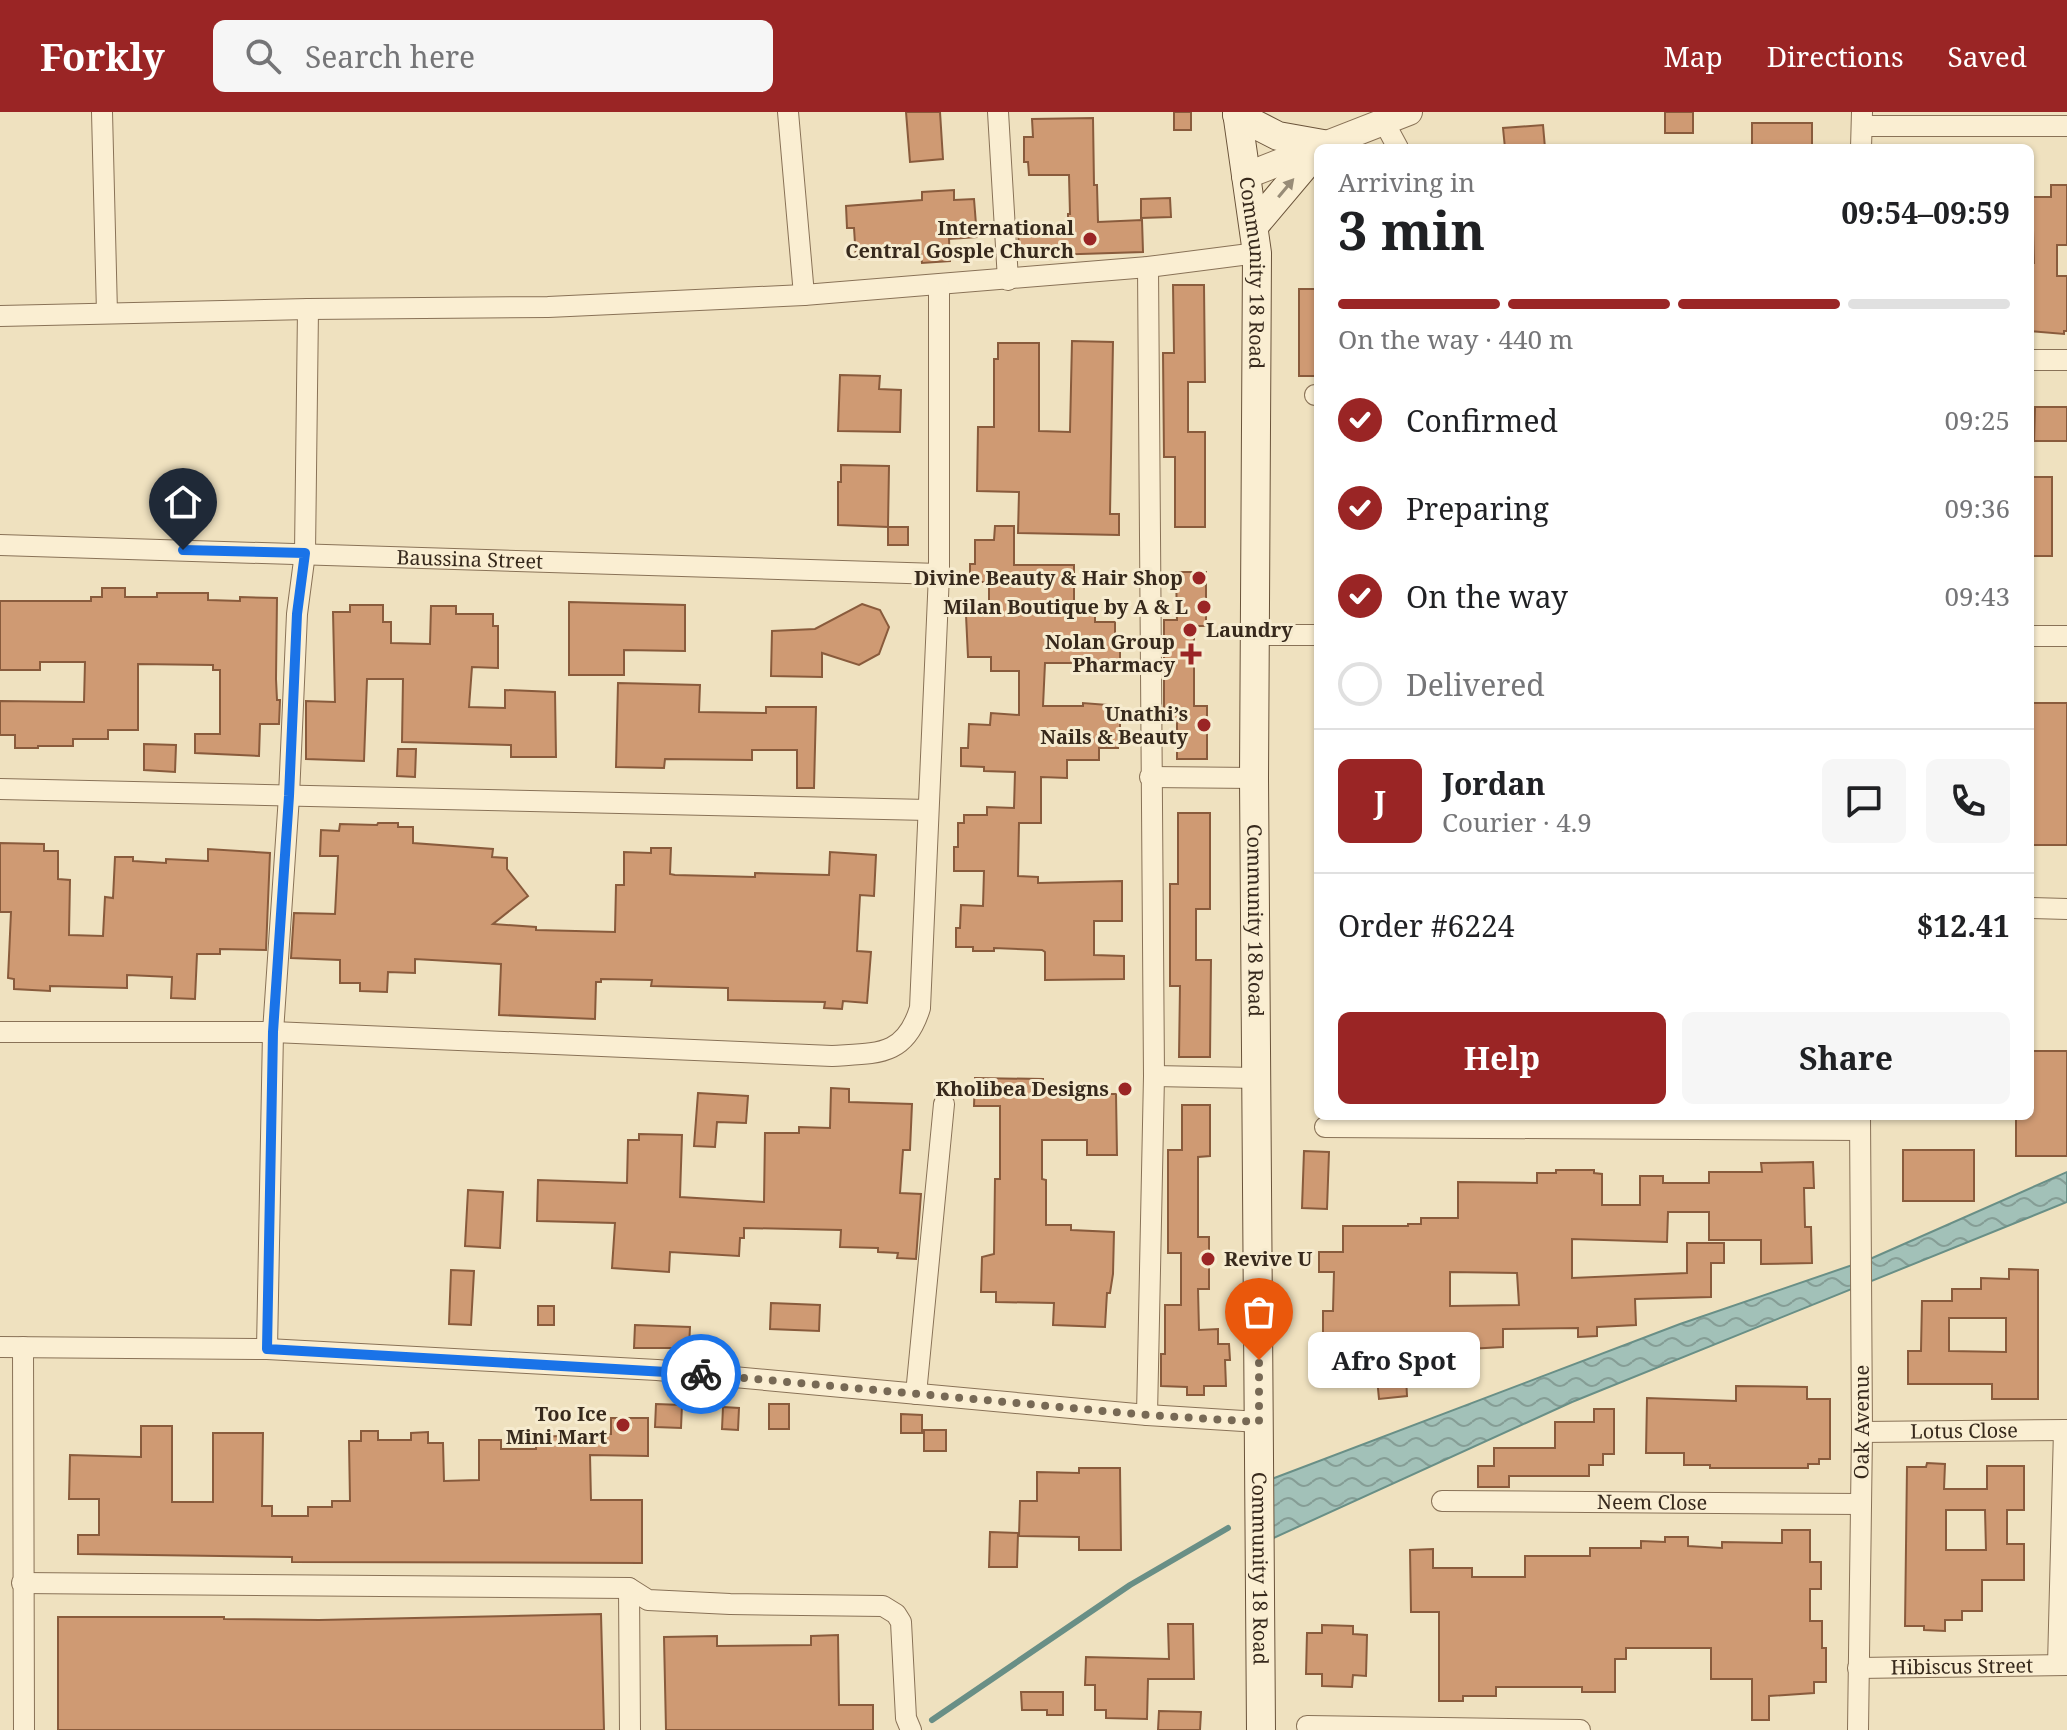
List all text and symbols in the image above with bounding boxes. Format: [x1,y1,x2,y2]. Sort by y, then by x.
search box [213,20,773,92]
text: Forkly [40,30,165,82]
icon: search [241,34,285,78]
text: Search here [305,36,475,77]
text: Map [1663,37,1723,75]
text: Directions [1767,37,1904,75]
text: Saved [1948,37,2027,75]
text: Arriving in [1338,164,1475,200]
street label: Community 18 Road [1233,175,1271,369]
one-way arrow [1277,179,1294,199]
text: 09:54–09:59 [1841,192,2010,233]
text: 3 min [1338,194,1485,265]
place label: International Central Gosple Church [845,214,1074,264]
marker: International Central Gosple Church [1081,230,1099,248]
text: On the way · 440 m [1338,321,1573,357]
icon: check [1338,398,1382,442]
text: Confirmed [1406,400,1558,441]
text: 09:25 [1944,402,2010,438]
pin [149,468,217,550]
icon: home [161,480,205,524]
icon: check [1338,486,1382,530]
text: Preparing [1406,488,1549,529]
text: 09:36 [1944,490,2010,526]
street label: Baussina Street [396,543,544,575]
place label: Divine Beauty & Hair Shop [914,564,1183,591]
marker: Divine Beauty & Hair Shop [1190,569,1208,587]
icon: check [1338,574,1382,618]
text: On the way [1406,576,1568,617]
text: 09:43 [1944,578,2010,614]
place label: Milan Boutique by A & L [943,593,1188,620]
marker: Milan Boutique by A & L [1195,598,1213,616]
place label: Laundry [1206,616,1293,643]
marker: Laundry [1181,621,1199,639]
place label: Nolan Group Pharmacy [1045,628,1175,678]
marker: Nolan Group Pharmacy [1182,645,1200,663]
text: Delivered [1406,664,1545,705]
place label: Unathi’s Nails & Beauty [1040,700,1188,750]
marker: Unathi’s Nails & Beauty [1195,716,1213,734]
button: chat [1822,759,1906,843]
button: phone [1926,759,2010,843]
text: Jordan [1442,763,1545,804]
text: J [1374,781,1386,822]
text: Courier · 4.9 [1442,804,1592,840]
street label: Community 18 Road [1241,824,1270,1017]
text: Order #6224 [1338,905,1515,946]
text: $12.41 [1916,905,2010,946]
button: Help [1338,1012,1666,1104]
button: Share [1682,1012,2010,1104]
place label: Kholibea Designs [935,1075,1109,1102]
marker: Kholibea Designs [1116,1080,1134,1098]
place label: Revive U [1224,1245,1313,1272]
marker: Revive U [1199,1250,1217,1268]
pin [1225,1278,1293,1360]
icon: bag [1237,1290,1281,1334]
callout: Afro Spot [1307,1332,1479,1388]
courier [661,1334,741,1414]
text: Afro Spot [1332,1342,1456,1378]
icon: bike [679,1352,723,1396]
street label: Oak Avenue [1847,1365,1875,1479]
place label: Too Ice Mini Mart [506,1400,607,1450]
marker: Too Ice Mini Mart [614,1416,632,1434]
street label: Lotus Close [1910,1416,2018,1445]
street label: Community 18 Road [1246,1472,1275,1665]
street label: Neem Close [1597,1488,1707,1516]
street label: Hibiscus Street [1890,1651,2033,1681]

